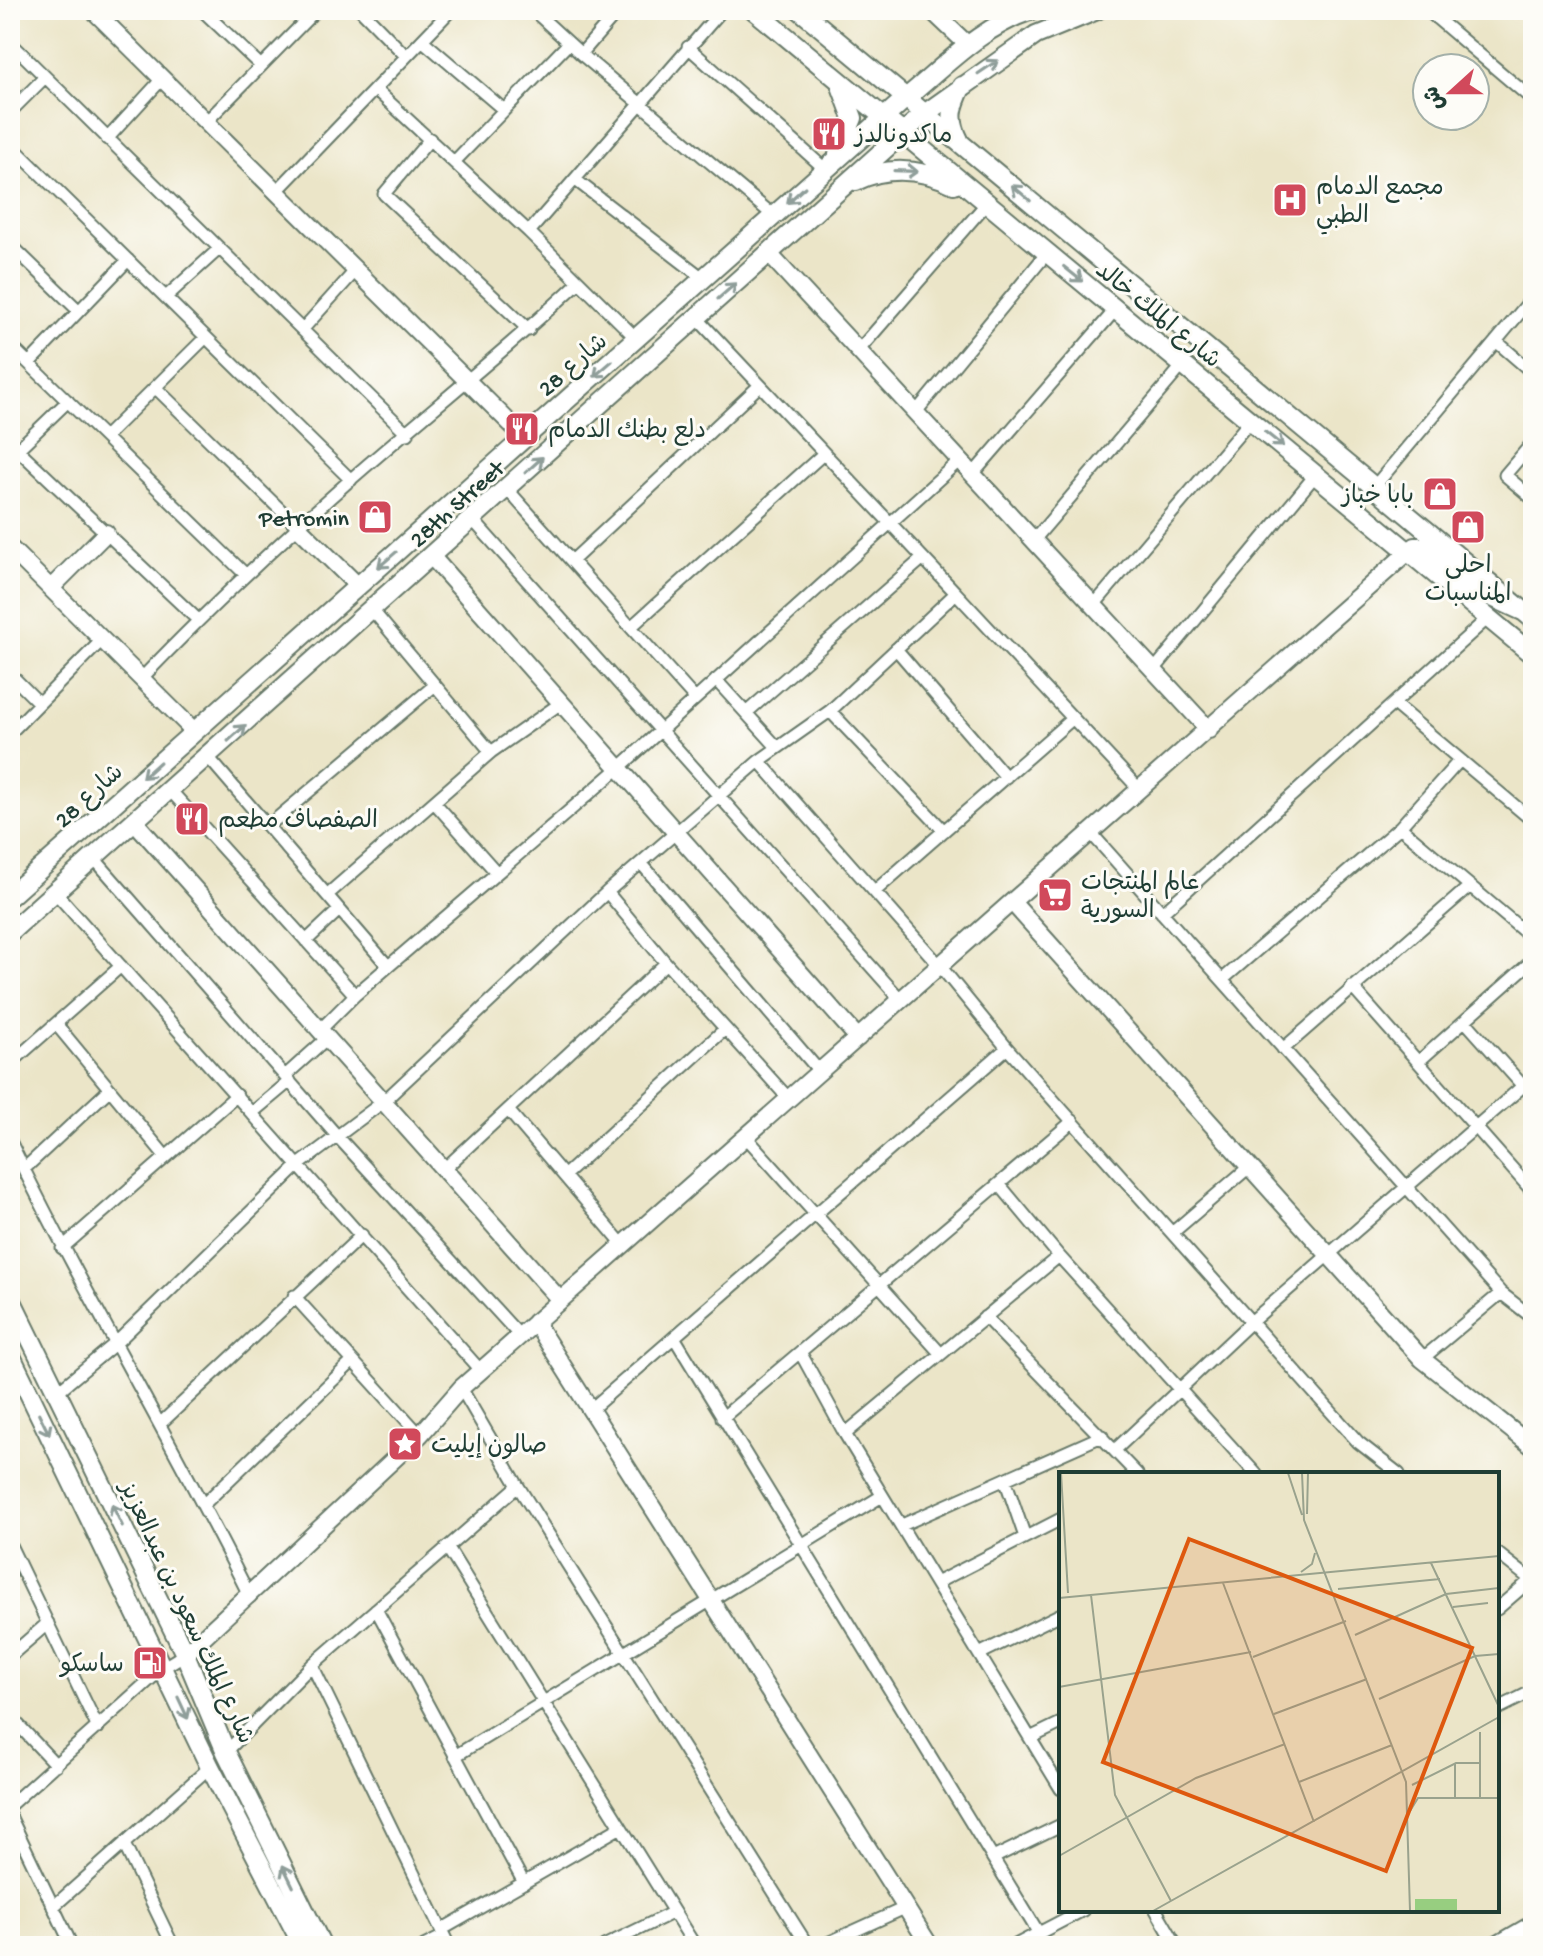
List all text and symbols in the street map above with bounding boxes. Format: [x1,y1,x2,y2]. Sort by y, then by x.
north arrow [1411,52,1491,132]
one-way arrow [976,59,998,75]
text: ش [1420,82,1453,114]
restaurant icon: ماكدونالدز [810,115,848,153]
place label: ماكدونالدز [853,123,952,152]
one-way arrow [892,164,919,179]
place label: مجمع الدمام الطبي [1316,175,1444,235]
hospital icon: مجمع الدمام الطبي [1271,181,1309,219]
one-way arrow [1011,184,1032,202]
one-way arrow [786,186,806,205]
street label: شارع الملك خالد [1088,257,1225,376]
one-way arrow [1062,265,1082,283]
one-way arrow [717,282,737,300]
street label: شارع 28 [534,329,615,405]
one-way arrow [594,360,614,378]
restaurant icon: دلع بطنك الدمام [503,410,541,448]
place label: دلع بطنك الدمام [548,418,706,447]
one-way arrow [1263,430,1284,447]
street label: 28th Street [405,454,513,556]
one-way arrow [523,456,543,474]
shop icon: بابا خباز [1421,475,1459,513]
place label: بابا خباز [1340,483,1414,512]
shop icon: Petromin [356,498,394,536]
place label: Petromin [258,506,350,535]
shop icon: احلى المناسبات [1449,508,1487,546]
one-way arrow [378,551,398,569]
place label: احلى المناسبات [1425,553,1511,610]
one-way arrow [226,724,246,742]
street label: شارع 28 [50,759,131,836]
one-way arrow [141,760,162,779]
restaurant icon: الصفصاف مطعم [173,800,211,838]
place label: الصفصاف مطعم [218,808,378,837]
place label: عالم المنتجات السورية [1081,870,1200,927]
supermarket icon: عالم المنتجات السورية [1036,876,1074,914]
one-way arrow [38,1412,53,1435]
place icon: صالون إيليت [386,1425,424,1463]
place label: صالون إيليت [431,1433,547,1462]
inset map [1059,1472,1499,1912]
street label: شارع الملك سعود بن عبدالعزيز [110,1476,258,1749]
one-way arrow [109,1503,124,1527]
fuel station icon: ساسكو [131,1644,169,1682]
place label: ساسكو [59,1652,124,1681]
one-way arrow [176,1695,191,1720]
one-way arrow [280,1865,295,1889]

